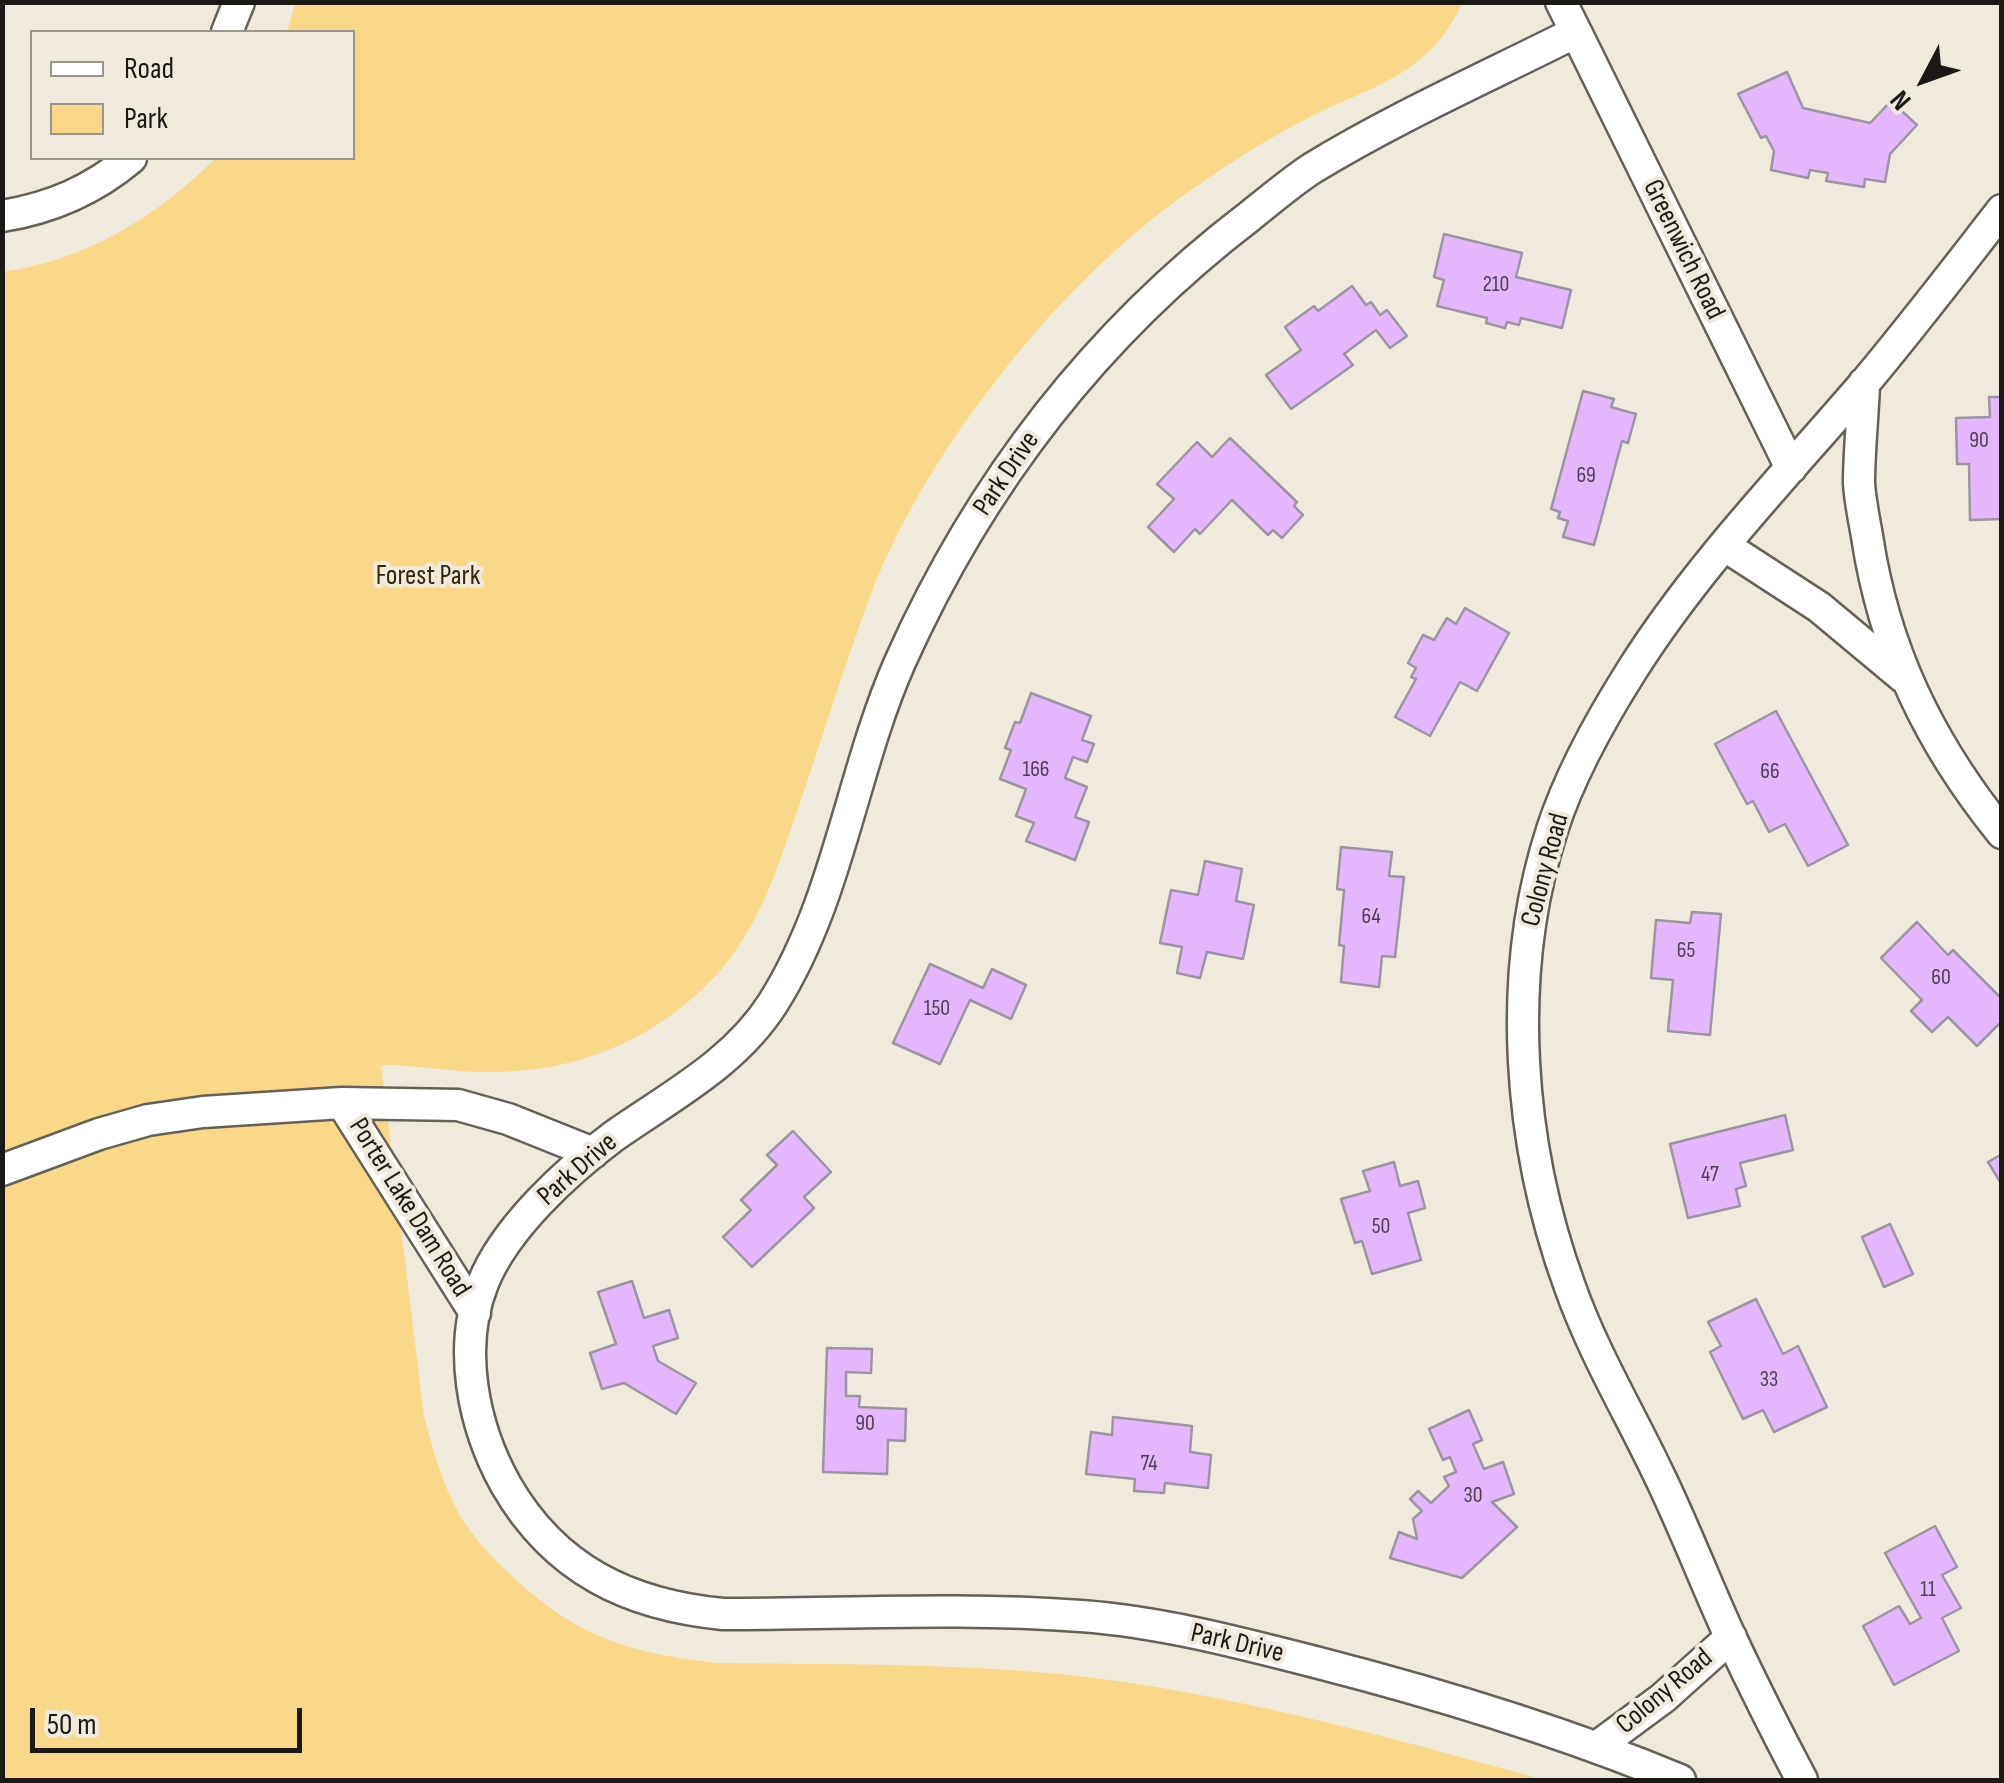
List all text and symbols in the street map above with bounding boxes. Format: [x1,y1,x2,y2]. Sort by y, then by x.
legend [30,30,355,160]
north arrow [1874,30,1974,130]
text: Road [124,51,174,87]
text: N [1884,84,1918,116]
text: Park [124,101,168,137]
street label: Greenwich Road [1635,175,1731,325]
house number: 210 [1483,272,1509,298]
street label: Park Drive [967,426,1047,522]
house number: 90 [1969,428,1989,454]
house number: 69 [1576,463,1596,489]
park label: Forest Park [376,560,480,594]
house number: 166 [1023,757,1049,783]
house number: 66 [1760,759,1780,785]
street label: Colony Road [1515,810,1577,930]
house number: 64 [1361,904,1381,930]
house number: 65 [1677,938,1695,964]
house number: 60 [1931,965,1951,991]
house number: 150 [924,996,950,1022]
street label: Porter Lake Dam Road [341,1112,477,1304]
street label: Park Drive [531,1126,625,1214]
house number: 47 [1701,1162,1719,1188]
house number: 50 [1372,1214,1390,1240]
house number: 33 [1760,1367,1778,1393]
house number: 90 [855,1411,875,1437]
house number: 74 [1141,1451,1157,1477]
house number: 30 [1463,1483,1483,1509]
house number: 11 [1920,1577,1936,1603]
street label: Park Drive [1187,1617,1287,1671]
street label: Colony Road [1610,1642,1720,1742]
scale bar [35,1688,308,1750]
text: 50 m [47,1707,96,1743]

